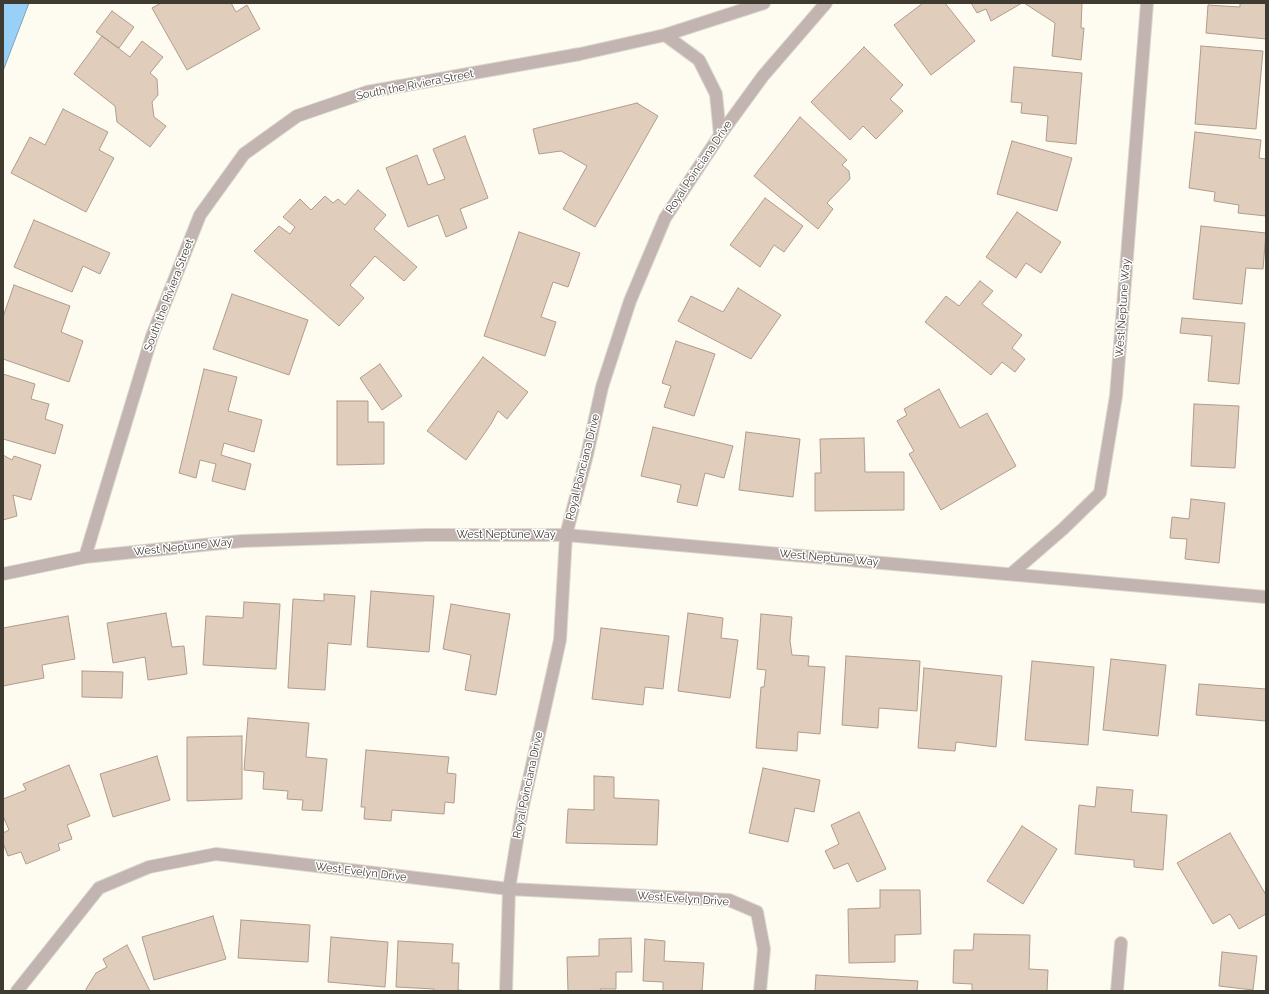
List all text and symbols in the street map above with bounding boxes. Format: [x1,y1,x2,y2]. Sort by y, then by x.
street label: South the Riviera Street [355,67,475,103]
street label: Royal Poinciana Drive [663,118,735,216]
street label: South the Riviera Street [141,237,197,353]
street label: West Neptune Way [1113,258,1133,358]
street label: Royal Poinciana Drive [563,413,603,521]
street label: West Neptune Way [456,528,556,542]
street label: West Neptune Way [133,535,233,559]
street label: West Neptune Way [779,547,879,569]
street label: Royal Poinciana Drive [510,730,546,840]
street label: West Evelyn Drive [315,860,407,884]
street label: West Evelyn Drive [637,889,729,909]

